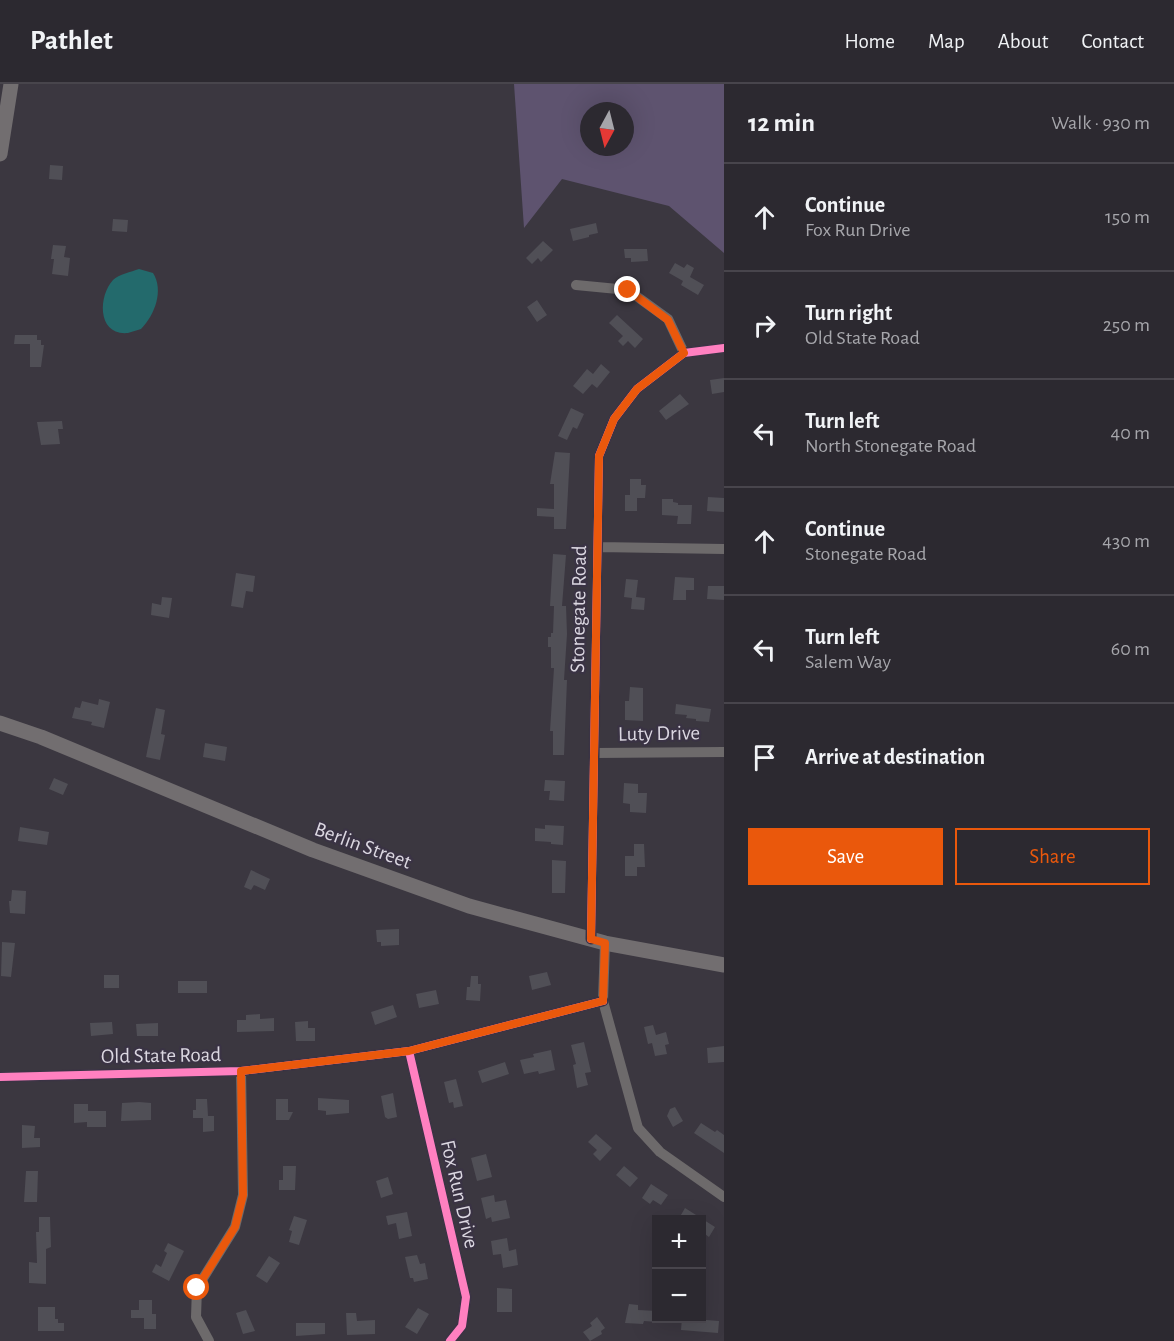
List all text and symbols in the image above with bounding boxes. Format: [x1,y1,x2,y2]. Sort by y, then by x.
text: Pathlet [30,27,113,55]
text: Home [844,31,895,52]
text: Map [928,31,965,52]
text: About [998,31,1048,52]
text: Contact [1081,31,1144,52]
north arrow [580,102,634,156]
text: 12 min [748,110,815,136]
text: Walk · 930 m [1051,113,1150,133]
text: Continue [805,194,885,216]
icon: ahead [748,201,781,234]
text: 150 m [1105,207,1150,227]
text: Fox Run Drive [805,220,910,240]
route end [614,276,640,302]
text: Turn right [805,302,892,324]
icon: right [748,309,781,342]
text: 250 m [1103,315,1150,335]
text: Old State Road [805,328,920,348]
text: Turn left [805,410,879,432]
icon: left [748,417,781,450]
text: 40 m [1111,423,1150,443]
text: North Stonegate Road [805,436,976,456]
text: Continue [805,518,885,540]
icon: ahead [748,525,781,558]
text: 430 m [1102,531,1150,551]
text: Stonegate Road [805,544,927,564]
street label: Stonegate Road [567,545,590,673]
text: Turn left [805,626,879,648]
icon: left [748,633,781,666]
text: 60 m [1111,639,1150,659]
text: Salem Way [805,652,891,672]
street label: Luty Drive [618,722,700,745]
icon: arrive [748,741,781,774]
text: Arrive at destination [805,746,985,768]
street label: Berlin Street [312,818,414,873]
button: Save [748,828,943,885]
button: Share [955,828,1150,885]
street label: Old State Road [101,1044,222,1067]
street label: Fox Run Drive [437,1138,482,1250]
map controls [652,1215,706,1323]
button: + [652,1215,706,1269]
button: − [652,1269,706,1323]
route start [183,1274,209,1300]

